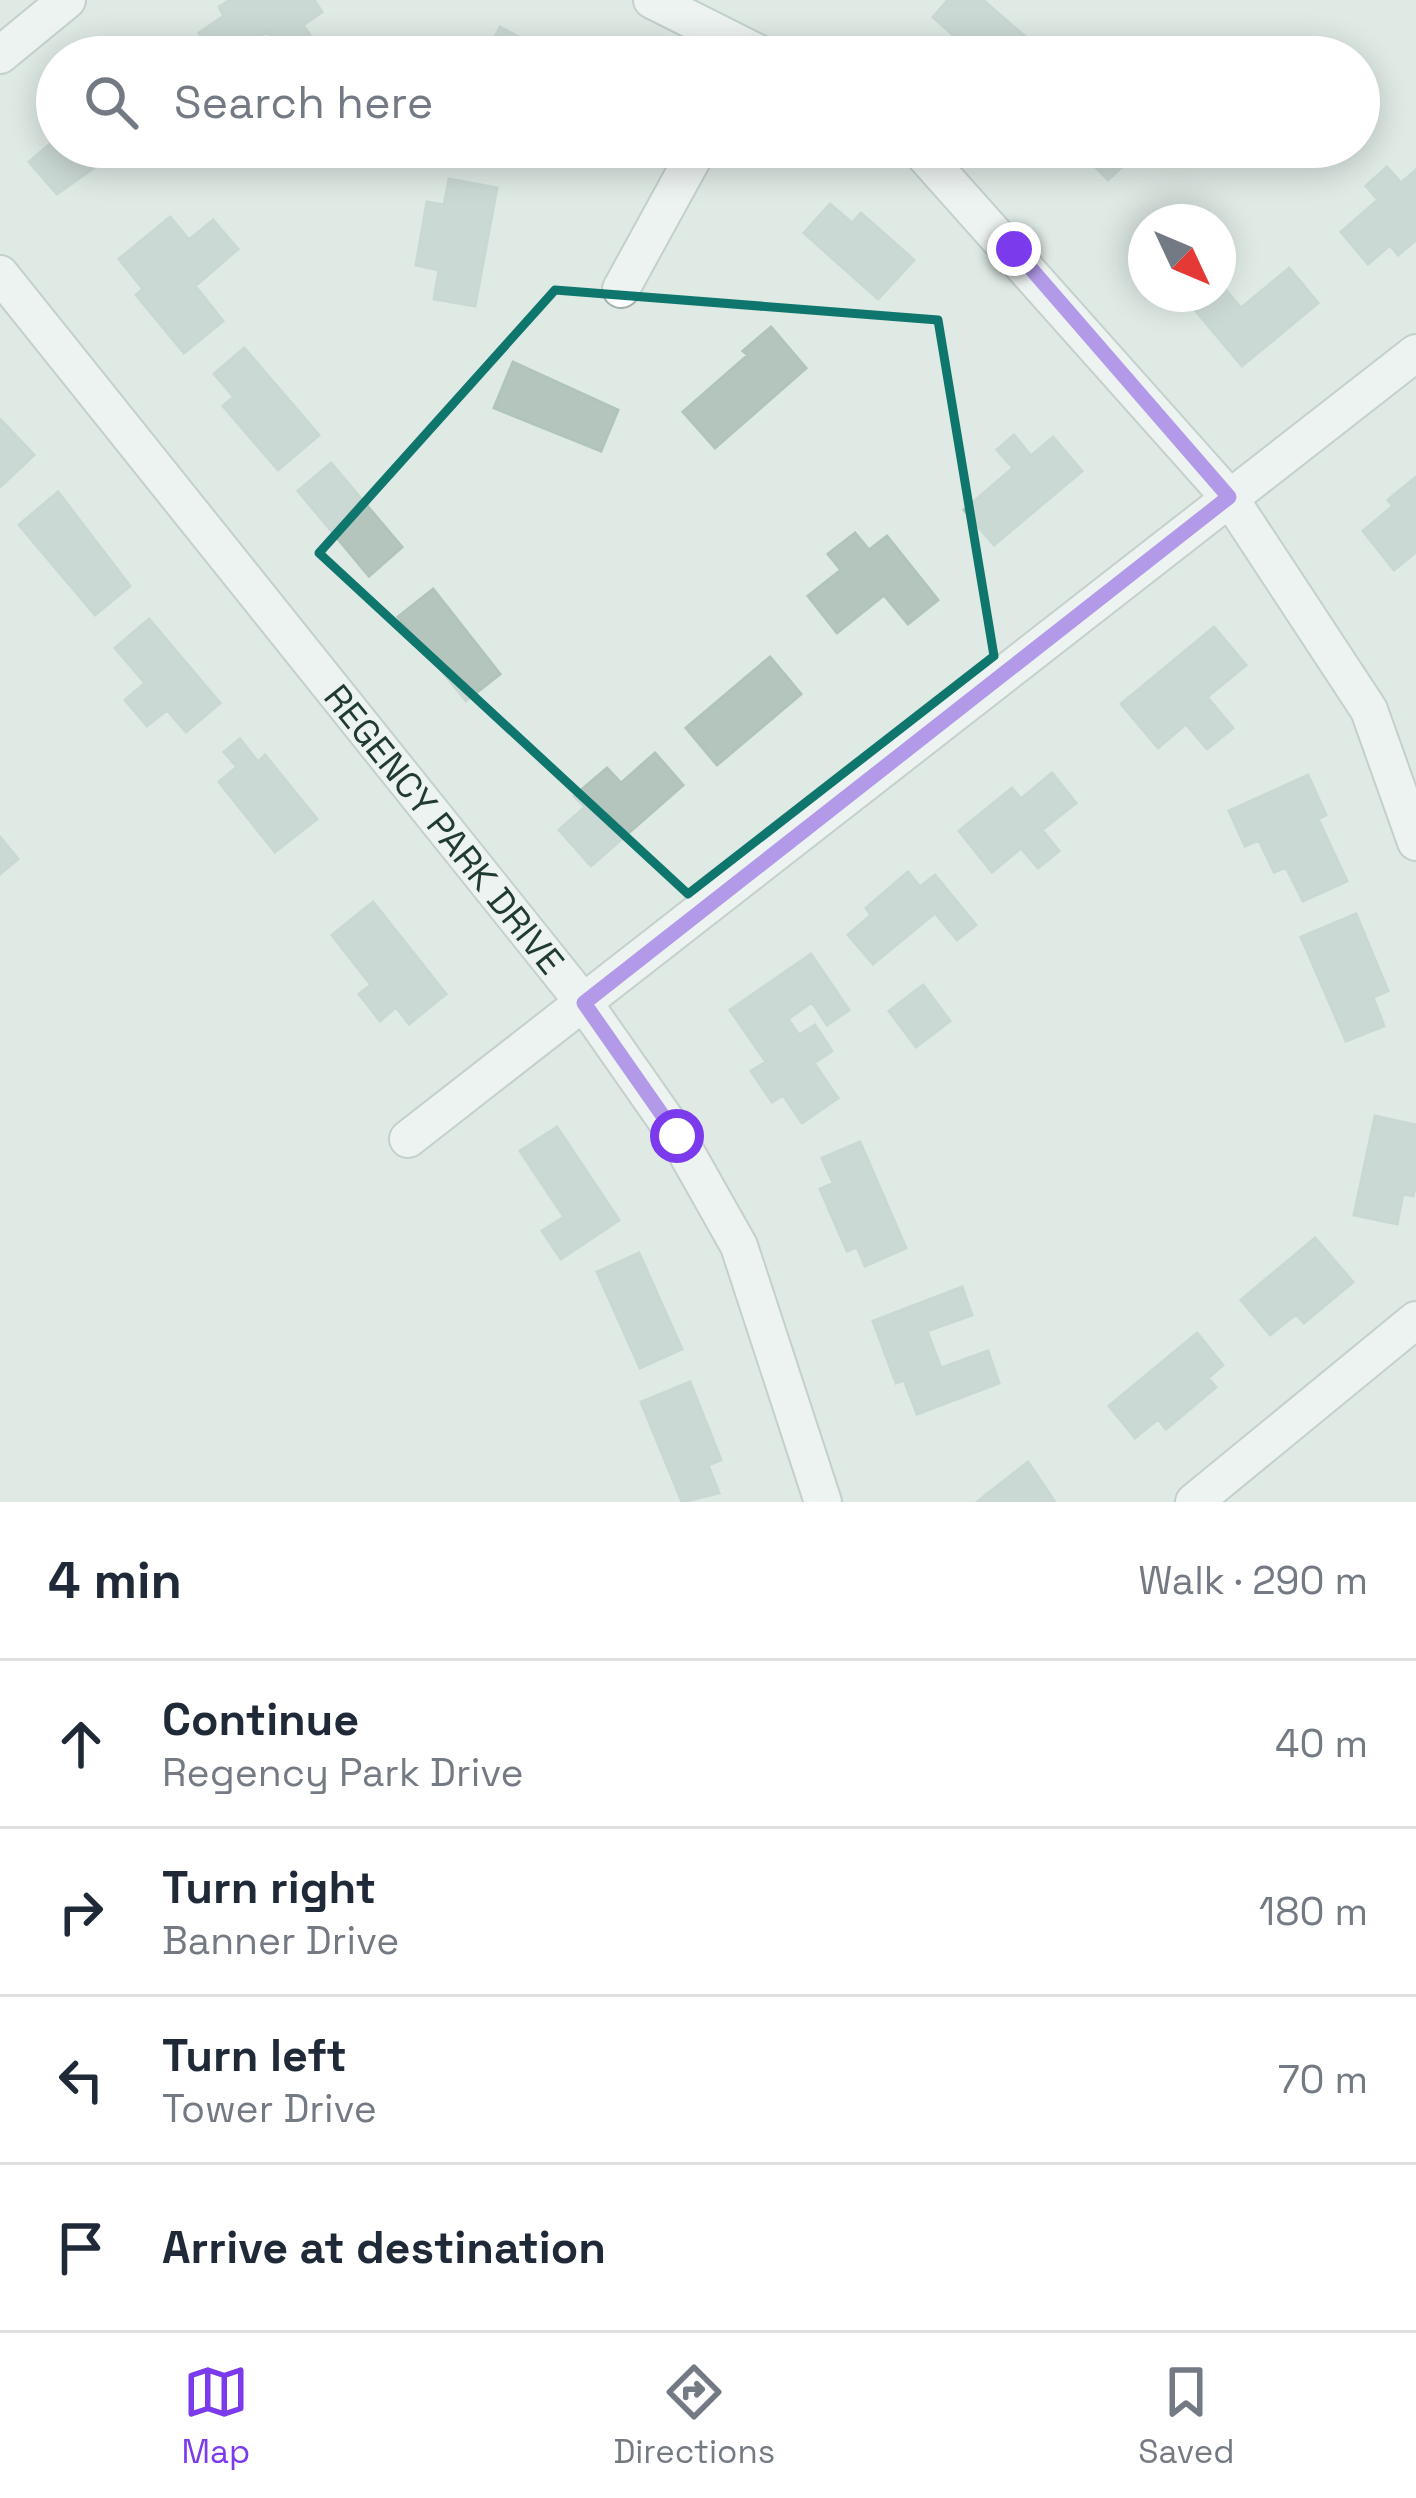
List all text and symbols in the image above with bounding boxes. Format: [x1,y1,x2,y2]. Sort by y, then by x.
search box [36,36,1380,168]
icon: search [78,69,144,135]
text: Search here [174,74,433,131]
north arrow [1128,204,1236,312]
route end [987,222,1041,276]
street label: REGENCY PARK DRIVE [314,675,574,984]
route start [650,1109,704,1163]
text: 4 min [48,1548,182,1613]
text: Walk · 290 m [1138,1556,1368,1605]
text: Continue [162,1691,359,1748]
icon: ahead [48,1711,114,1777]
text: 40 m [1275,1719,1368,1768]
text: Regency Park Drive [162,1748,524,1797]
text: Turn right [162,1859,376,1916]
icon: right [48,1879,114,1945]
text: 180 m [1259,1887,1368,1936]
text: Banner Drive [162,1916,399,1965]
text: Turn left [162,2027,347,2084]
icon: left [48,2047,114,2113]
text: 70 m [1278,2055,1368,2104]
text: Tower Drive [162,2084,377,2133]
icon: arrive [48,2215,114,2281]
text: Arrive at destination [162,2219,606,2276]
tab: Map [182,2359,250,2473]
tab: Directions [613,2359,775,2473]
tab: Saved [1138,2359,1234,2473]

